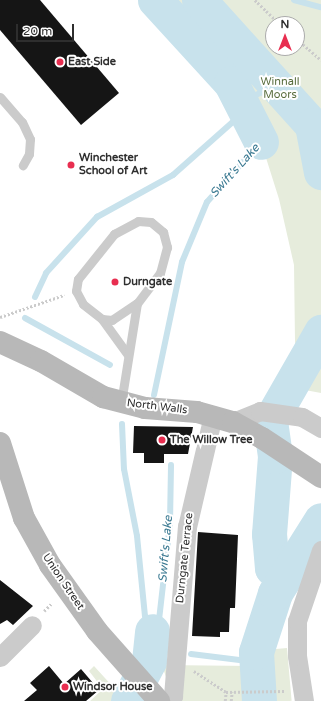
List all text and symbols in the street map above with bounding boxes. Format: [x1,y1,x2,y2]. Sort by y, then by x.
scale bar [18,16,76,42]
north arrow [265,16,305,56]
text: N [281,18,289,31]
text: 20 m [23,24,52,38]
place label: East Side [68,55,116,69]
marker: East Side [55,57,65,67]
park label: Winnall Moors [261,76,299,102]
water label: Swift's Lake [207,141,263,201]
place label: Winchester School of Art [79,152,148,178]
marker: Winchester School of Art [66,160,76,170]
place label: Durngate [123,275,172,289]
marker: Durngate [110,277,120,287]
street label: North Walls [126,397,188,417]
place label: The Willow Tree [170,433,252,447]
marker: The Willow Tree [157,435,167,445]
street label: Durngate Terrace [174,512,196,604]
water label: Swift's Lake [156,515,176,583]
street label: Union Street [39,551,87,613]
place label: Windsor House [73,680,152,694]
marker: Windsor House [60,682,70,692]

